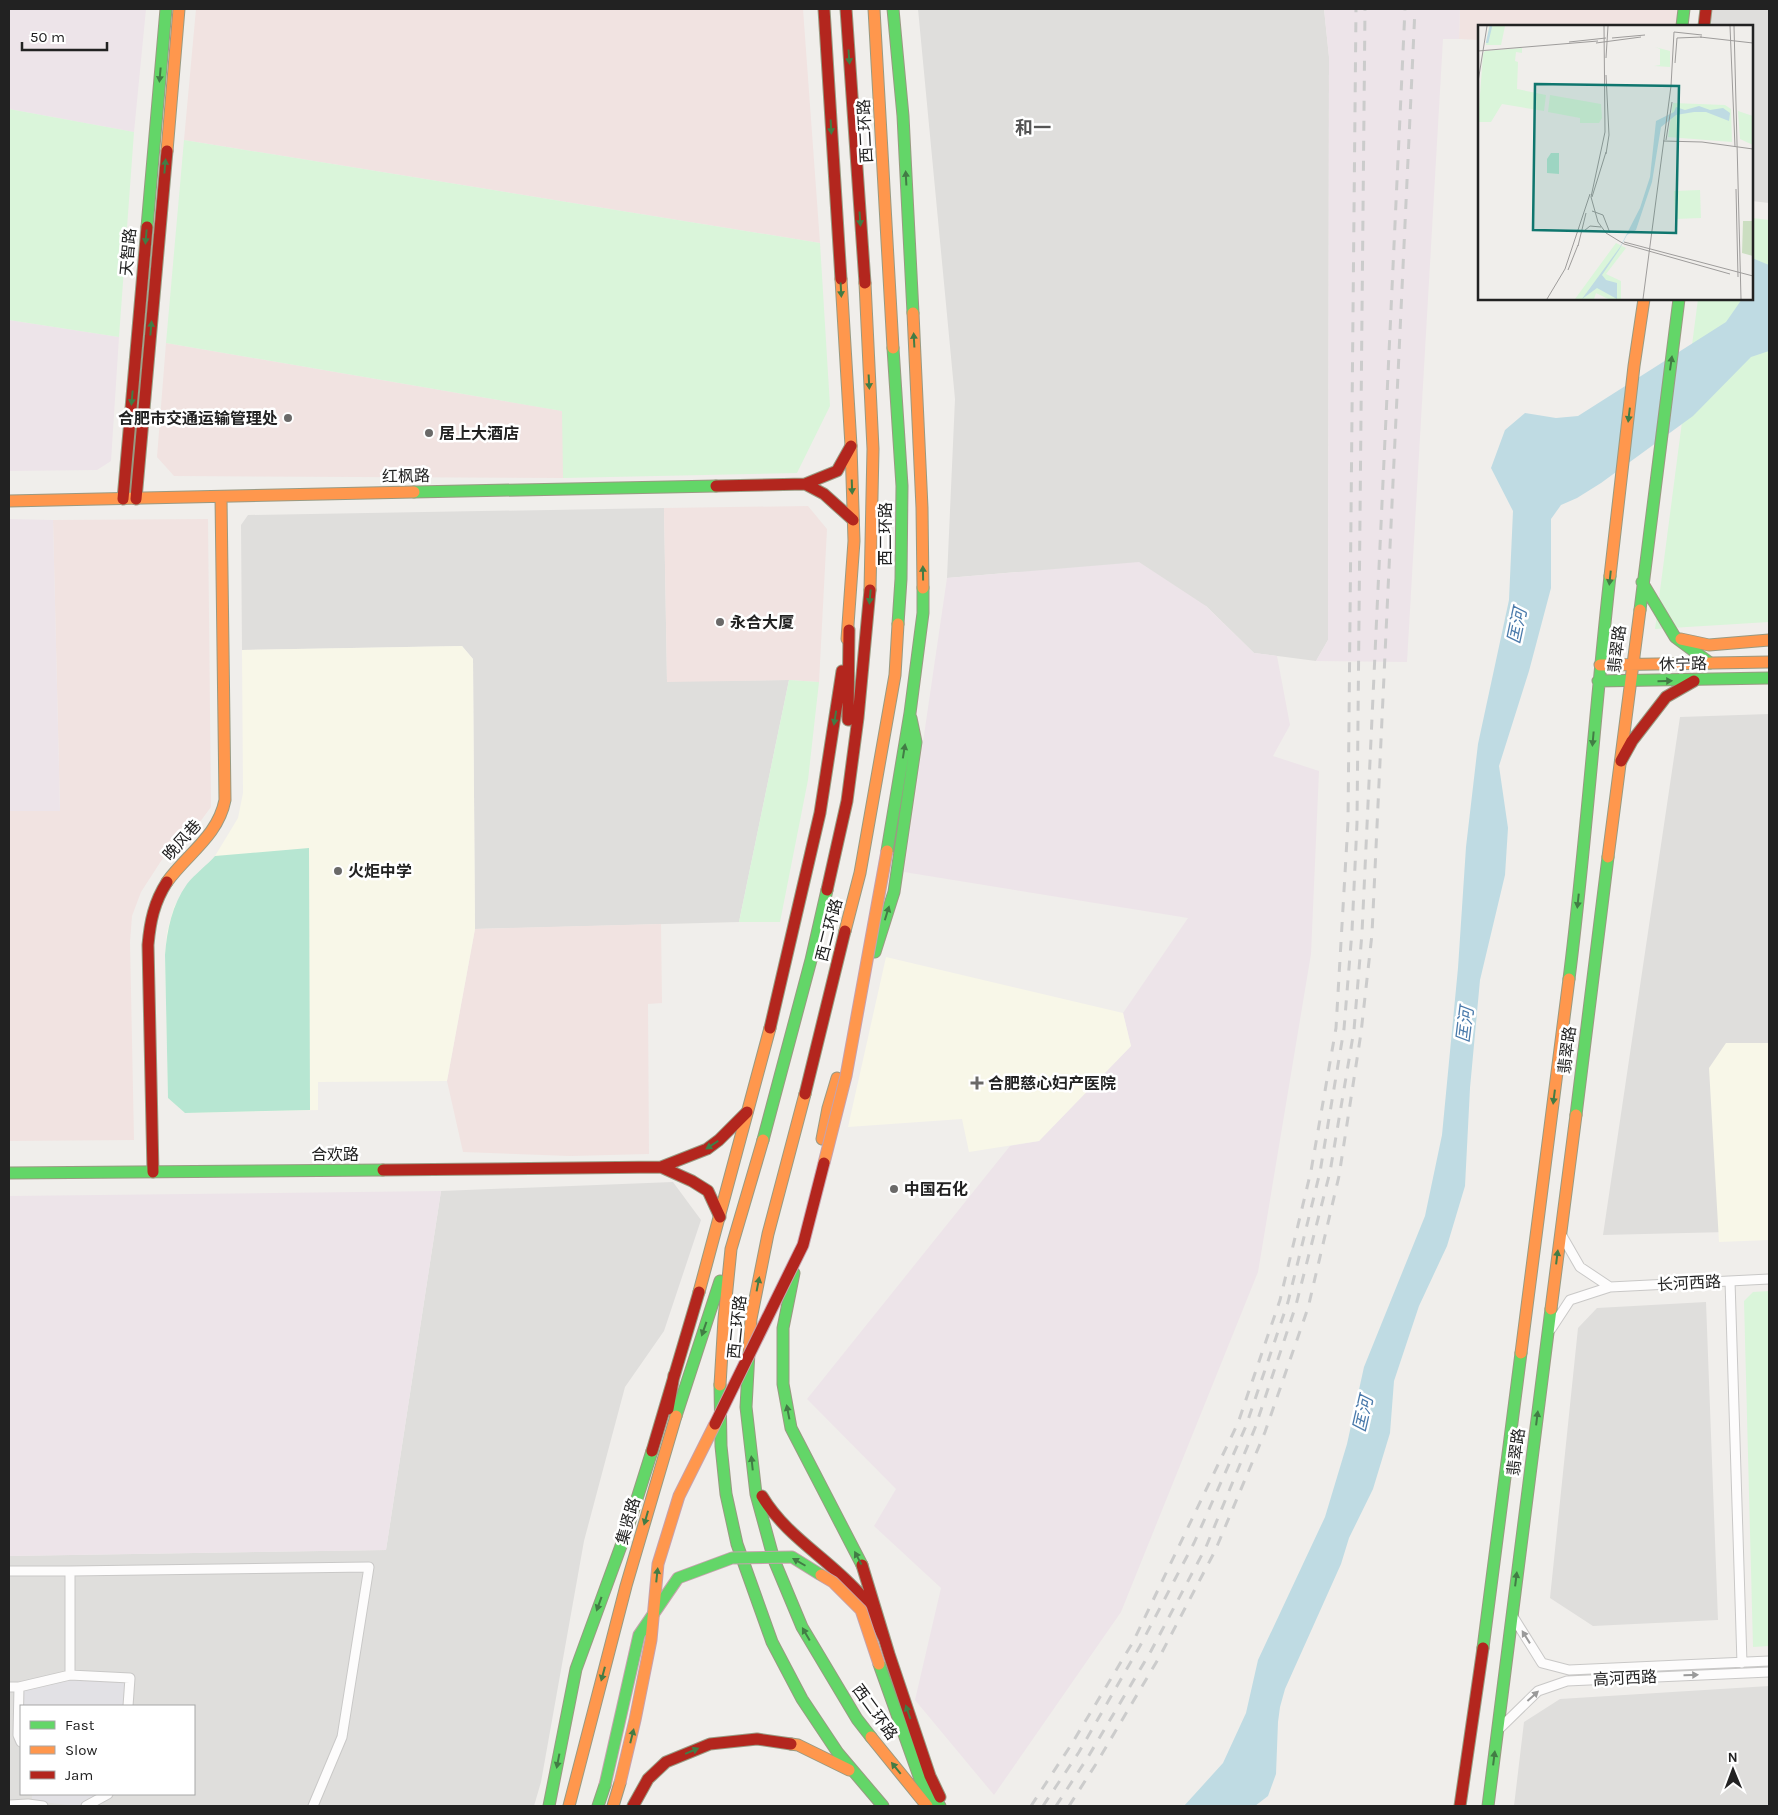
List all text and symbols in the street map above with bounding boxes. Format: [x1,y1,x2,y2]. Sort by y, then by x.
scale bar [22,20,108,52]
inset map [1478,25,1753,300]
text: 50 m [30,28,65,46]
one-way arrow [845,50,853,66]
one-way arrow [156,67,164,83]
street label: 西二环路 [854,99,876,163]
district label: 和一 [1015,117,1051,139]
one-way arrow [828,120,836,136]
one-way arrow [161,158,169,174]
one-way arrow [902,170,910,186]
one-way arrow [857,212,865,228]
street label: 天智路 [116,227,140,277]
one-way arrow [142,229,150,245]
one-way arrow [838,282,846,298]
one-way arrow [147,320,155,336]
one-way arrow [909,332,917,348]
one-way arrow [1668,355,1676,371]
one-way arrow [866,374,874,390]
one-way arrow [128,391,136,407]
one-way arrow [1625,407,1633,423]
place label: 合肥市交通运输管理处 [118,409,278,428]
marker: 合肥市交通运输管理处 [282,412,294,424]
place label: 居上大酒店 [439,424,519,443]
marker: 居上大酒店 [423,427,435,439]
street label: 红枫路 [382,466,430,486]
one-way arrow [848,479,856,495]
street label: 西二环路 [876,502,895,566]
one-way arrow [918,564,926,580]
one-way arrow [1606,570,1614,586]
one-way arrow [865,589,873,605]
water label: 匡河 [1502,603,1532,646]
place label: 永合大厦 [730,613,794,632]
marker: 永合大厦 [714,616,726,628]
street label: 翡翠路 [1605,624,1629,674]
street label: 休宁路 [1659,654,1707,674]
one-way arrow [1657,677,1673,685]
one-way arrow [830,710,838,726]
one-way arrow [1589,732,1597,748]
one-way arrow [901,743,909,759]
street label: 晚风巷 [159,816,205,864]
place label: 火炬中学 [348,862,412,881]
marker: 火炬中学 [332,865,344,877]
one-way arrow [1574,893,1582,909]
street label: 西二环路 [812,897,846,963]
one-way arrow [884,906,892,921]
water label: 匡河 [1452,1003,1478,1044]
street label: 翡翠路 [1555,1025,1579,1075]
place label: 合肥慈心妇产医院 [988,1074,1116,1093]
marker: 合肥慈心妇产医院 [970,1076,984,1090]
one-way arrow [1550,1089,1558,1105]
one-way arrow [706,1140,719,1150]
street label: 合欢路 [311,1145,359,1164]
place label: 中国石化 [904,1180,968,1199]
marker: 中国石化 [888,1183,900,1195]
one-way arrow [1553,1249,1561,1265]
street label: 长河西路 [1657,1272,1721,1294]
one-way arrow [754,1277,762,1292]
street label: 西二环路 [724,1294,750,1360]
one-way arrow [700,1321,707,1336]
water label: 匡河 [1348,1391,1378,1434]
one-way arrow [784,1403,792,1419]
one-way arrow [1533,1410,1541,1426]
street label: 翡翠路 [1504,1427,1528,1477]
one-way arrow [748,1455,756,1471]
street label: 集贤路 [612,1495,644,1547]
one-way arrow [642,1510,650,1525]
one-way arrow [854,1551,862,1565]
one-way arrow [792,1557,805,1566]
one-way arrow [653,1567,661,1583]
one-way arrow [1512,1571,1520,1587]
one-way arrow [595,1597,602,1612]
one-way arrow [801,1627,810,1640]
one-way arrow [1521,1630,1531,1643]
one-way arrow [599,1667,607,1682]
street label: 高河西路 [1593,1667,1657,1689]
one-way arrow [1684,1670,1700,1678]
street label: 西二环路 [849,1681,901,1743]
one-way arrow [1526,1691,1539,1702]
legend [20,1705,195,1795]
one-way arrow [904,1705,912,1720]
text: Fast [65,1716,95,1734]
one-way arrow [628,1728,636,1743]
text: Slow [65,1741,97,1759]
north arrow [1708,1745,1758,1795]
one-way arrow [685,1747,699,1755]
text: N [1728,1749,1738,1766]
one-way arrow [1490,1750,1498,1766]
one-way arrow [553,1753,561,1769]
one-way arrow [891,1762,902,1775]
text: Jam [65,1766,93,1784]

